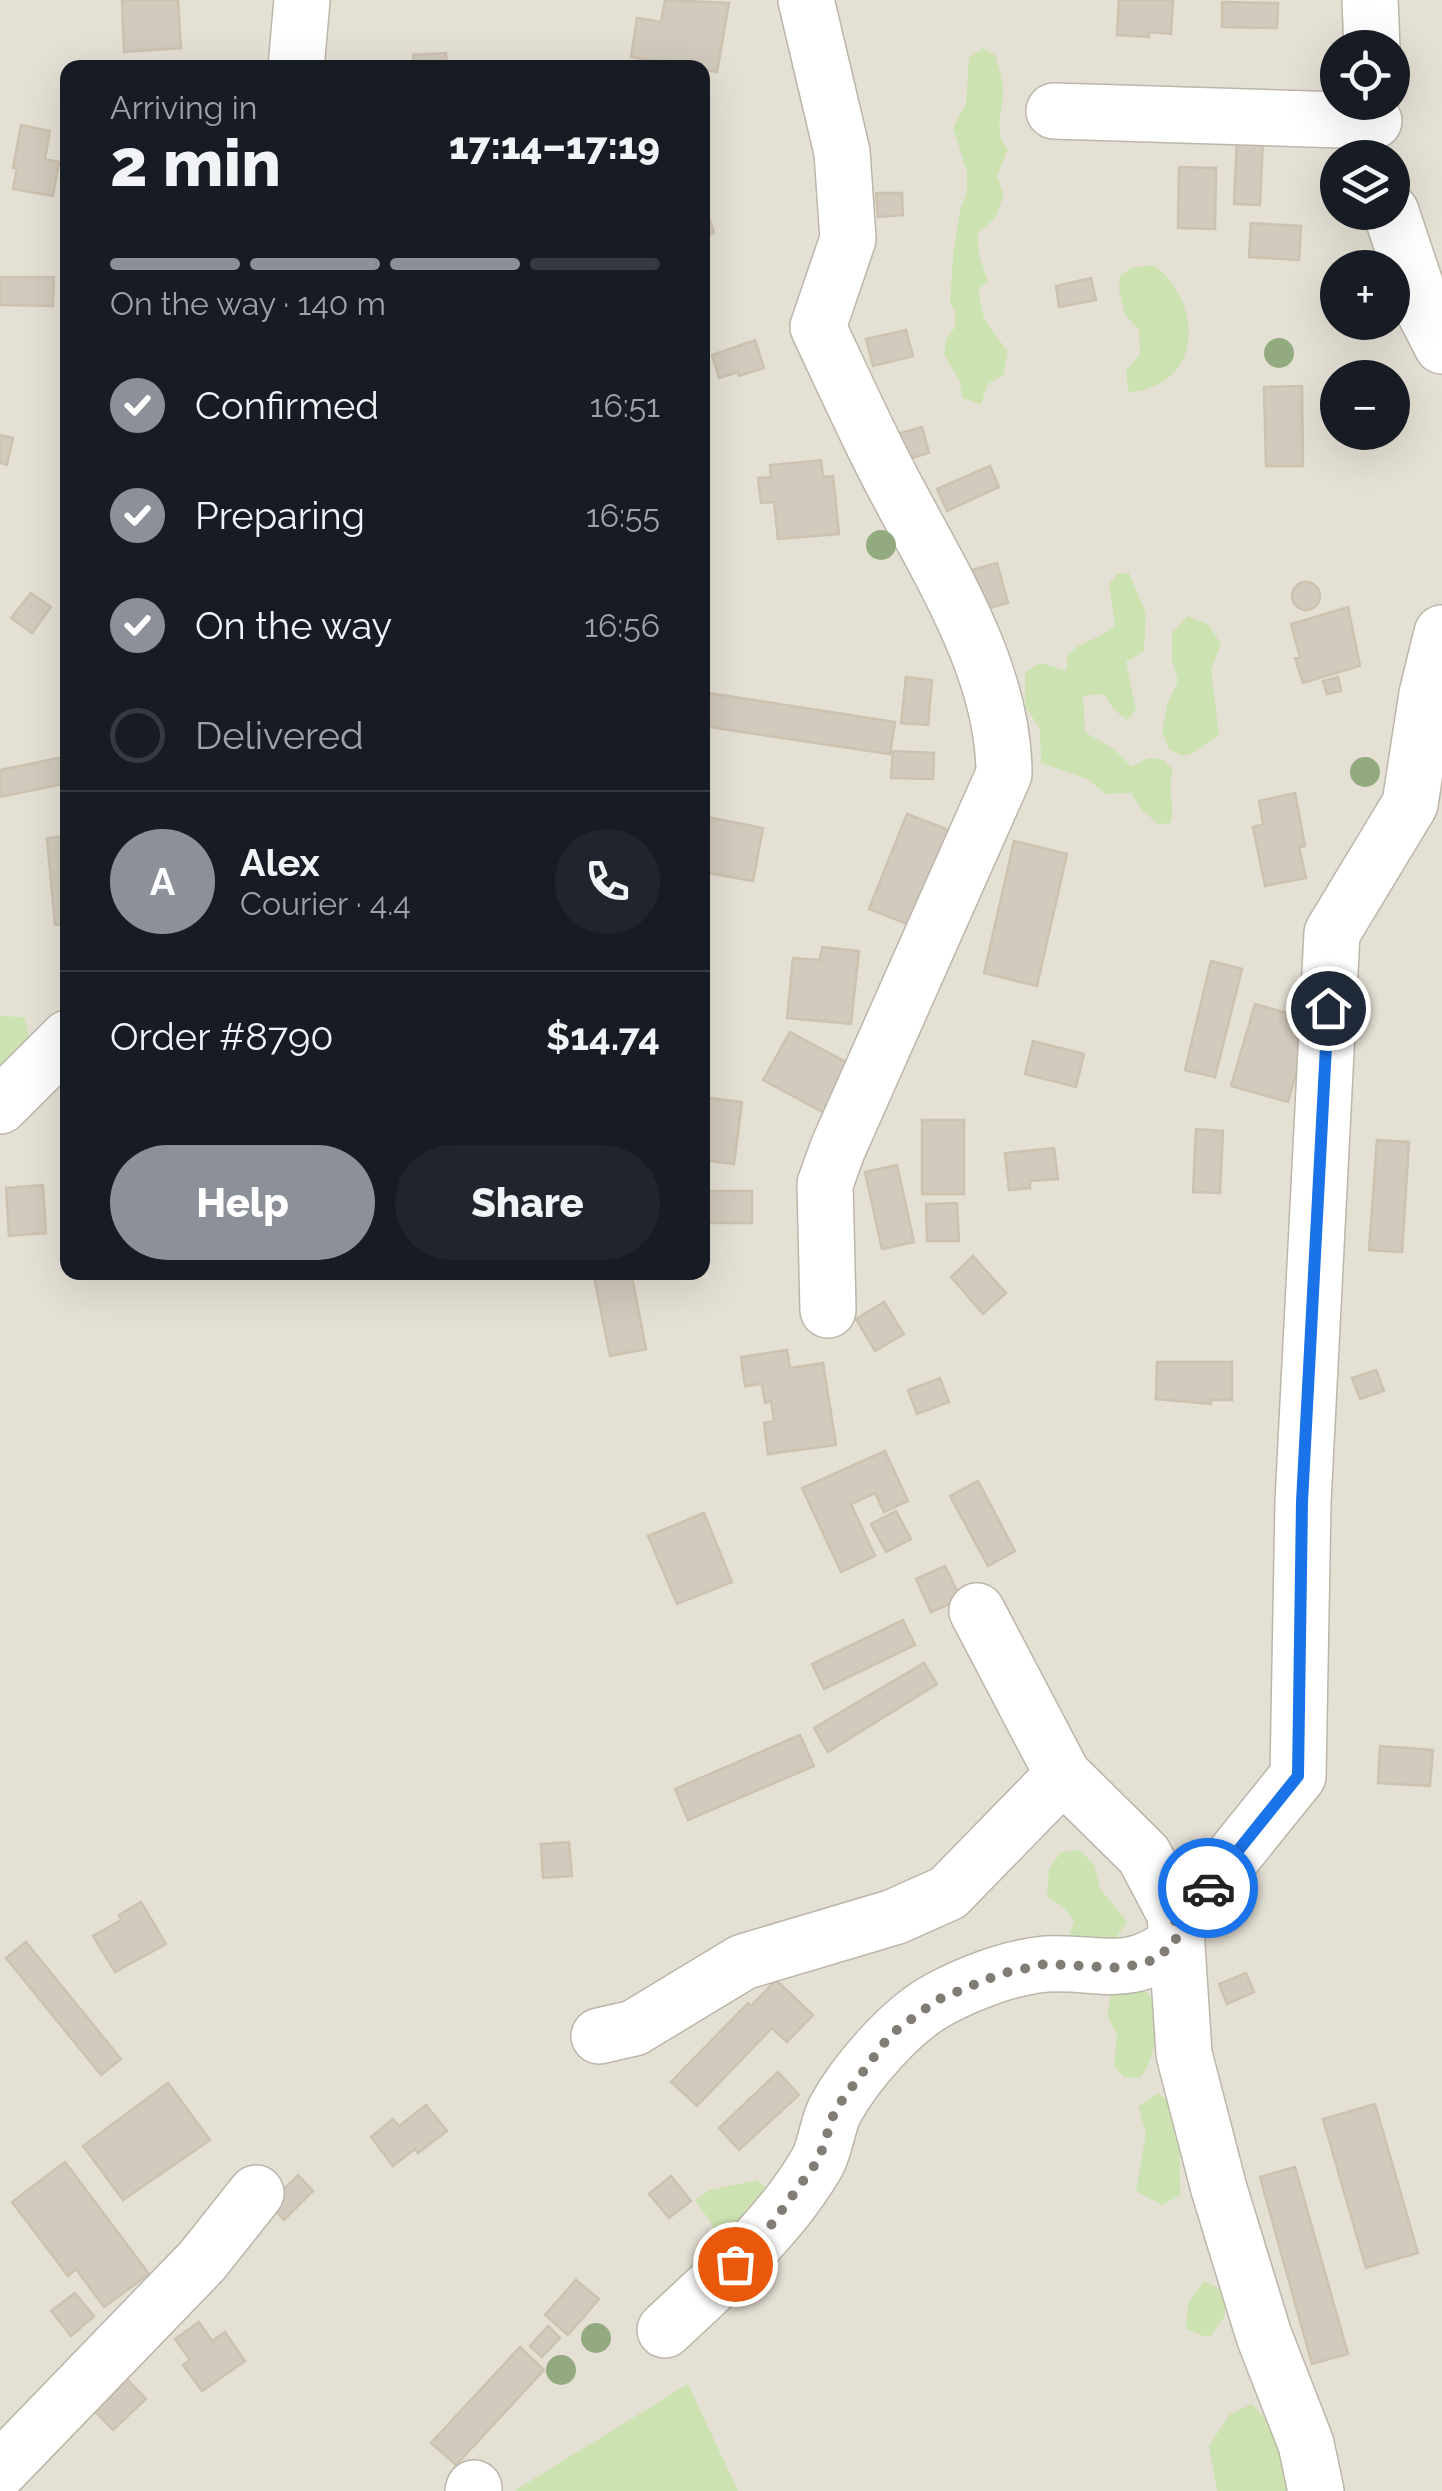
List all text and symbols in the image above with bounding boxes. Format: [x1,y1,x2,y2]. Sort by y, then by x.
map controls [1320,30,1410,450]
button: locate [1320,30,1410,120]
text: Arriving in [110,89,257,126]
text: 17:14–17:19 [449,123,660,168]
text: 2 min [110,125,281,201]
button: layers [1320,140,1410,230]
button: + [1320,250,1410,340]
text: On the way · 140 m [110,285,386,322]
button: − [1320,360,1410,450]
icon: check [110,378,165,433]
text: Confirmed [195,383,379,428]
text: 16:51 [590,387,660,424]
icon: check [110,488,165,543]
text: Preparing [195,493,365,538]
text: 16:55 [586,497,660,534]
icon: check [110,598,165,653]
text: On the way [195,603,392,648]
text: 16:56 [584,607,660,644]
text: Delivered [195,713,364,758]
button: phone [555,829,660,934]
text: Alex [240,840,320,885]
text: A [150,859,175,904]
text: Courier · 4.4 [240,885,411,922]
pin [1286,966,1371,1051]
icon: home [1301,981,1356,1036]
text: Order #8790 [110,1014,333,1059]
text: $14.74 [546,1014,660,1059]
button: Help [110,1145,375,1260]
button: Share [395,1145,660,1260]
courier [1158,1838,1258,1938]
icon: car [1181,1861,1236,1916]
pin [693,2222,778,2307]
icon: bag [708,2237,763,2292]

